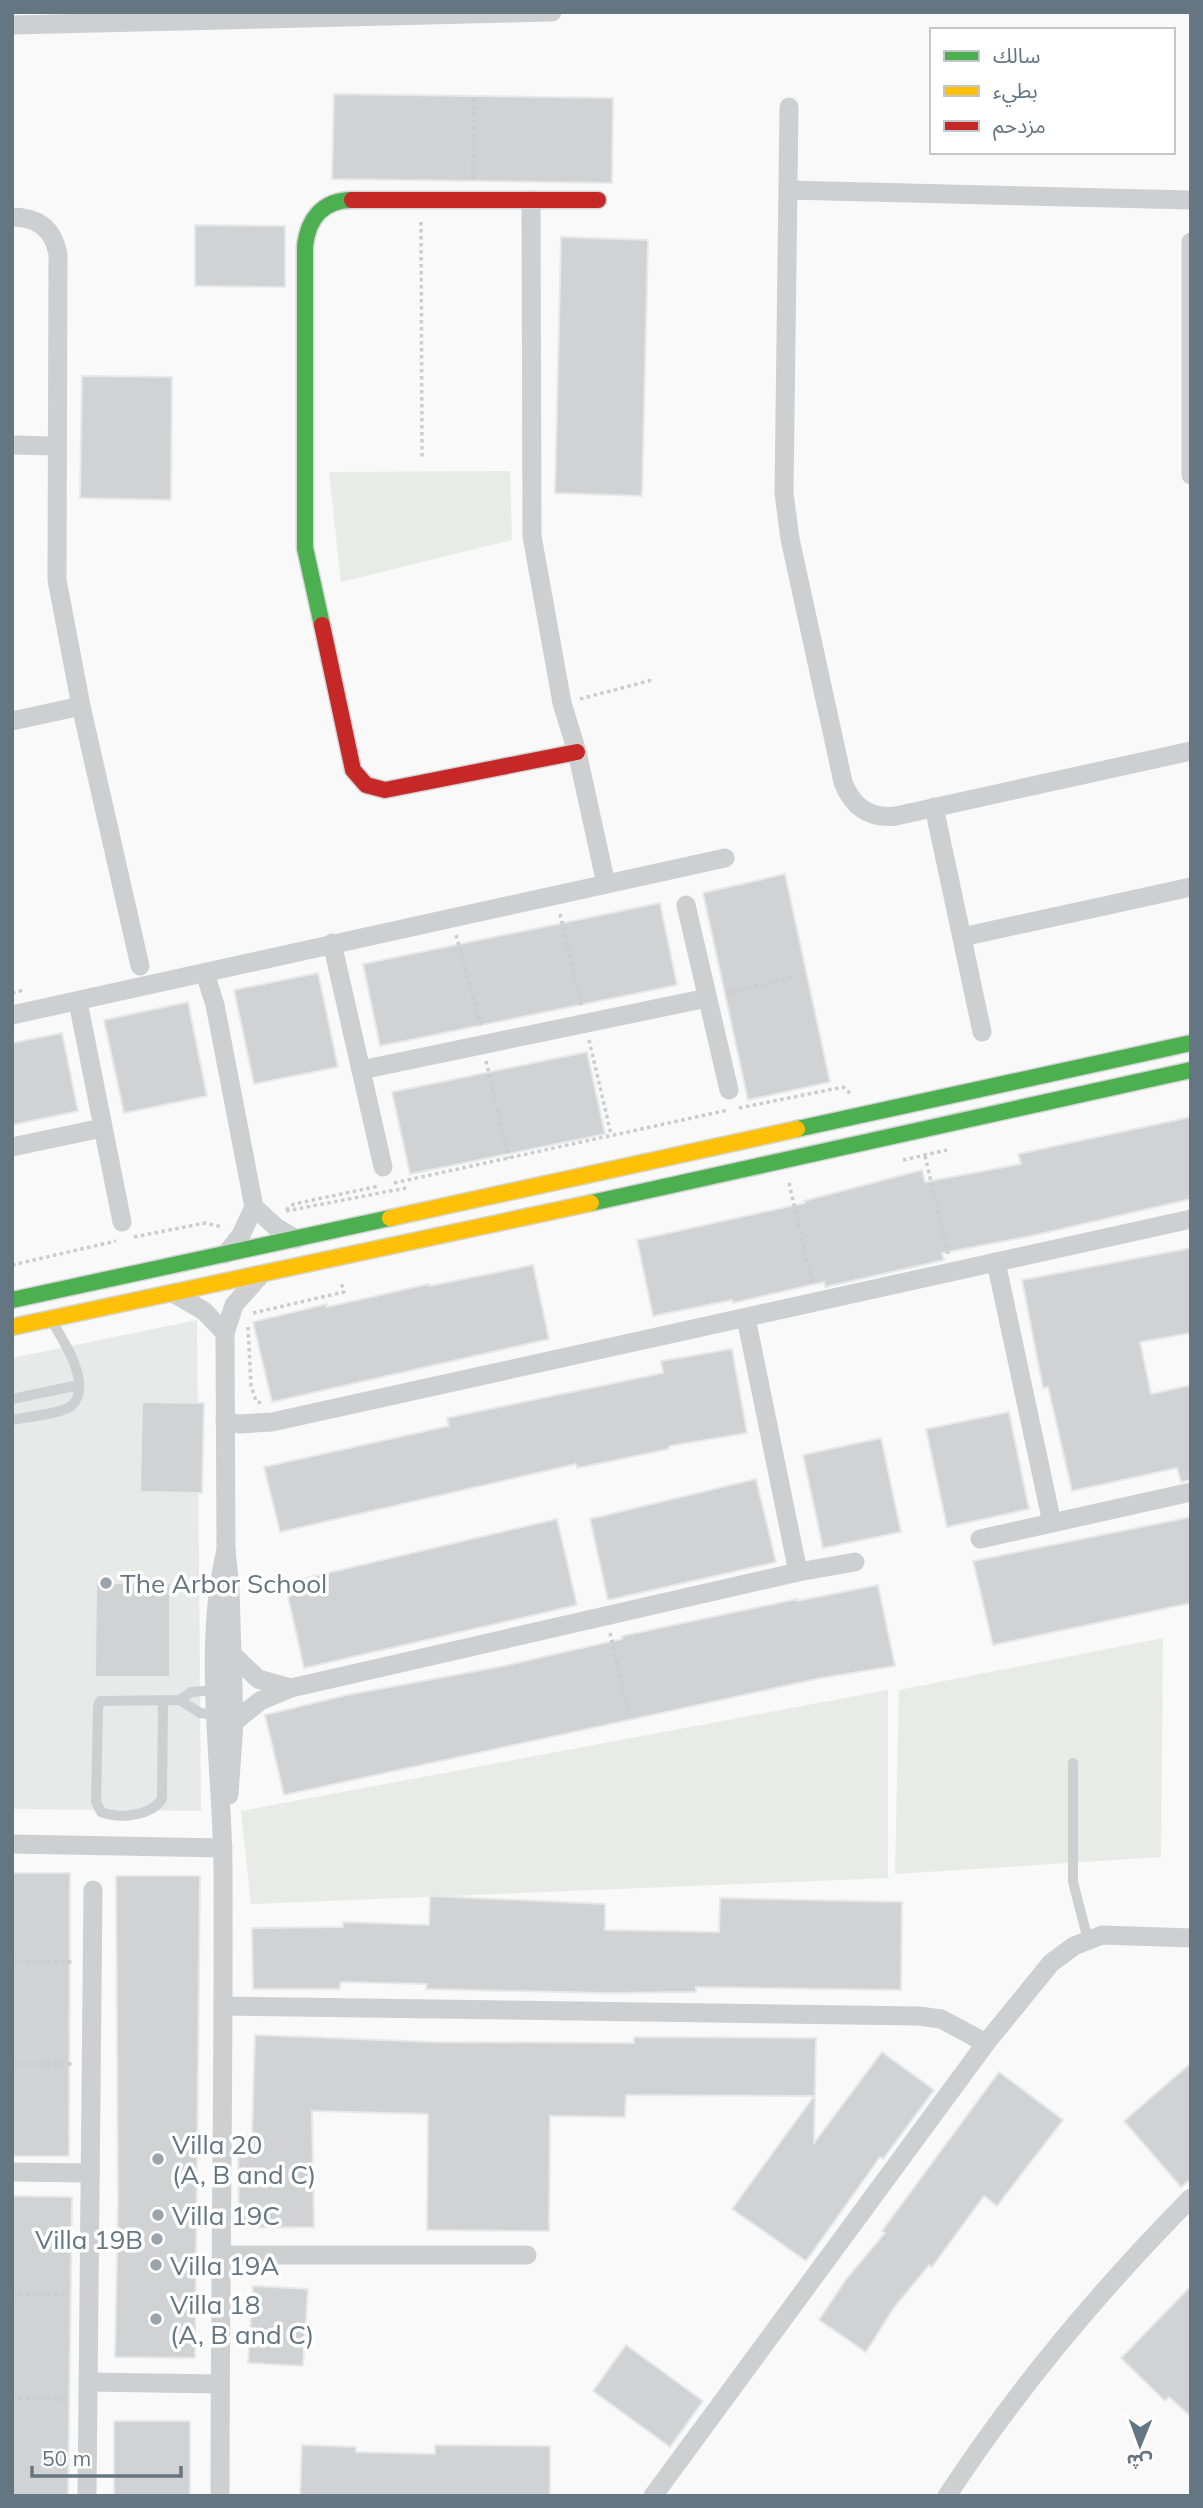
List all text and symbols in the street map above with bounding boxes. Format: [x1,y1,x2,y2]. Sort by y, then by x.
legend [930,28,1175,154]
text: سالك [993,42,1040,68]
text: بطيء [993,77,1038,107]
text: مزدحم [993,112,1046,141]
place label: The Arbor School [120,1567,327,1600]
marker: The Arbor School [98,1575,114,1591]
place label: Villa 20 (A, B and C) [172,2128,316,2191]
marker: Villa 20 (A, B and C) [150,2151,166,2167]
place label: Villa 19C [172,2199,280,2232]
marker: Villa 19C [150,2207,166,2223]
place label: Villa 19B [35,2223,143,2256]
marker: Villa 19B [149,2231,165,2247]
place label: Villa 19A [170,2249,279,2282]
marker: Villa 19A [148,2257,164,2273]
place label: Villa 18 (A, B and C) [170,2288,314,2351]
marker: Villa 18 (A, B and C) [148,2311,164,2327]
north arrow [1105,2410,1175,2480]
scale bar [32,2434,180,2478]
text: 50 m [42,2445,91,2471]
text: ش [1126,2450,1153,2474]

